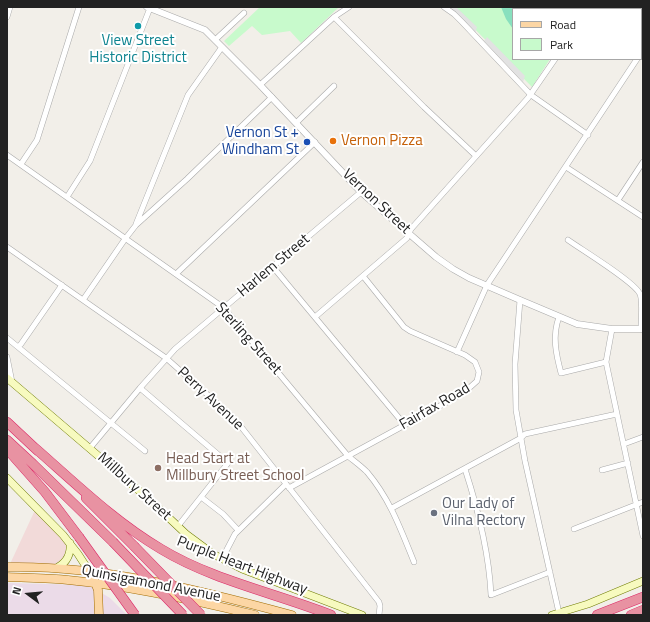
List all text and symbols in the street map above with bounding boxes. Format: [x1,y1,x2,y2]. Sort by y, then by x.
legend [512,8,642,60]
text: Road [550,15,576,34]
marker: View Street Historic District [133,21,143,31]
place label: View Street Historic District [89,32,187,67]
text: Park [550,35,573,54]
place label: Vernon St + Windham St [222,124,299,159]
place label: Vernon Pizza [341,132,423,150]
marker: Vernon Pizza [328,136,338,146]
marker: Vernon St + Windham St [302,137,312,147]
street label: Vernon Street [338,166,414,238]
street label: Harlem Street [234,231,314,301]
street label: Sterling Street [211,299,285,379]
street label: Perry Avenue [173,364,247,434]
street label: Fairfax Road [397,380,473,434]
street label: Millbury Street [93,449,175,525]
place label: Head Start at Millbury Street School [166,450,304,485]
marker: Head Start at Millbury Street School [153,463,163,473]
place label: Our Lady of Vilna Rectory [442,495,525,530]
marker: Our Lady of Vilna Rectory [429,508,439,518]
street label: Purple Heart Highway [174,533,310,599]
street label: Quinsigamond Avenue [80,562,222,606]
north arrow [8,574,48,614]
text: N [8,585,25,597]

